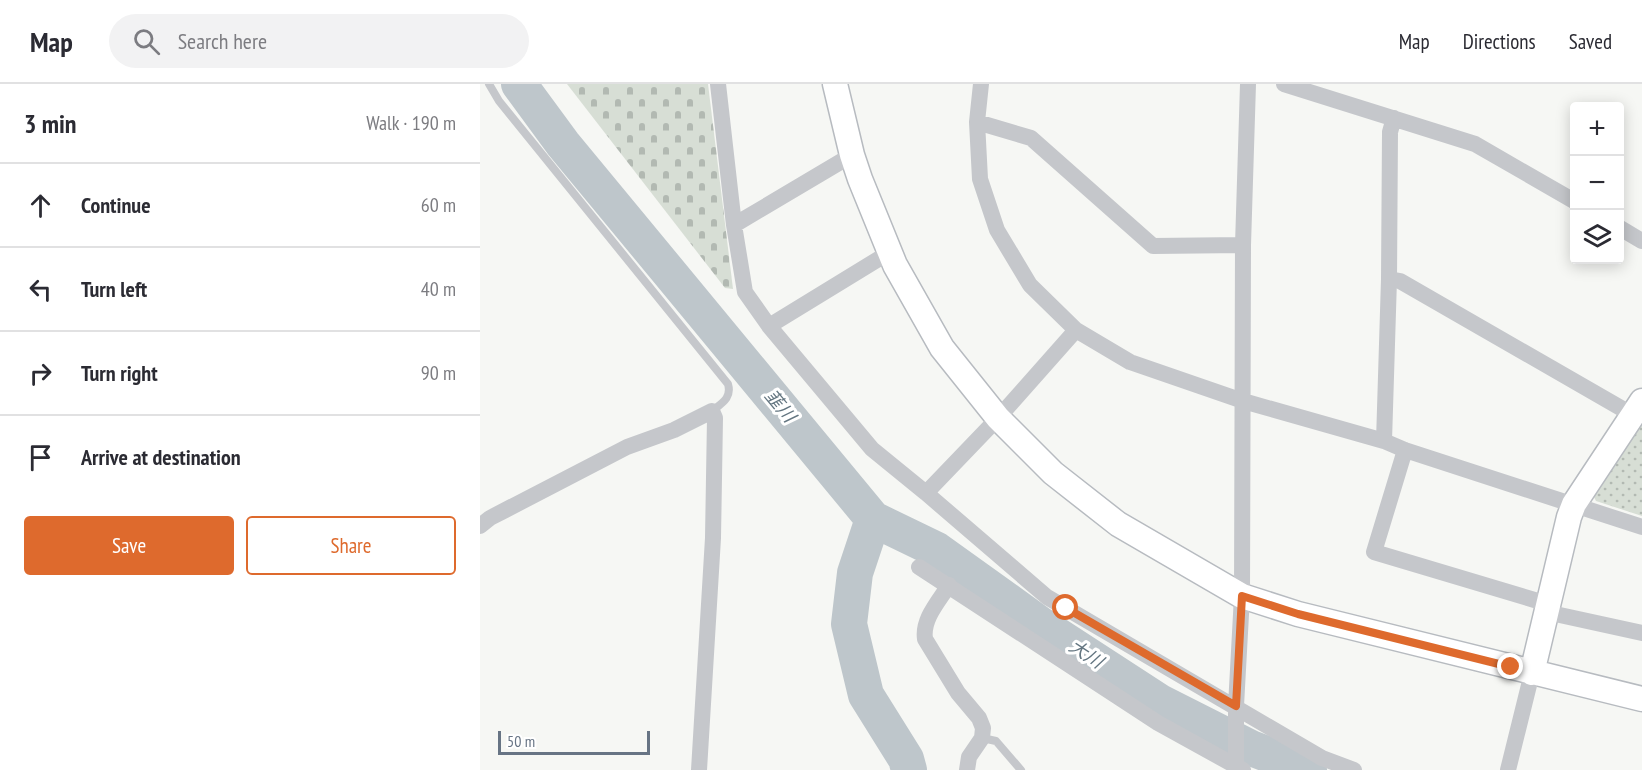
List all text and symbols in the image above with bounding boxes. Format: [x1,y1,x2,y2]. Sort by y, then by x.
search box [109,14,529,68]
text: Map [30,23,73,60]
icon: search [130,25,163,58]
text: Search here [178,27,267,55]
text: Map [1399,28,1430,55]
text: Directions [1463,28,1536,55]
text: Saved [1569,28,1612,55]
map controls [1570,102,1624,264]
button: + [1570,102,1624,156]
text: 3 min [24,107,77,140]
text: Walk · 190 m [366,110,456,136]
button: − [1570,156,1624,210]
icon: ahead [24,189,57,222]
text: Continue [81,191,151,219]
text: 60 m [421,192,456,218]
button: layers [1570,210,1624,264]
icon: left [24,273,57,306]
text: Turn left [81,275,147,303]
text: 40 m [421,276,456,302]
icon: right [24,357,57,390]
text: Turn right [81,359,158,387]
text: 90 m [421,360,456,386]
water label: 韮川 [760,384,802,428]
icon: arrive [24,441,57,474]
text: Arrive at destination [81,443,241,471]
button: Save [24,516,234,575]
button: Share [246,516,456,575]
route start [1052,594,1078,620]
water label: 大川 [1065,634,1109,674]
route end [1497,653,1523,679]
scale bar [498,728,650,756]
text: 50 m [507,731,535,751]

